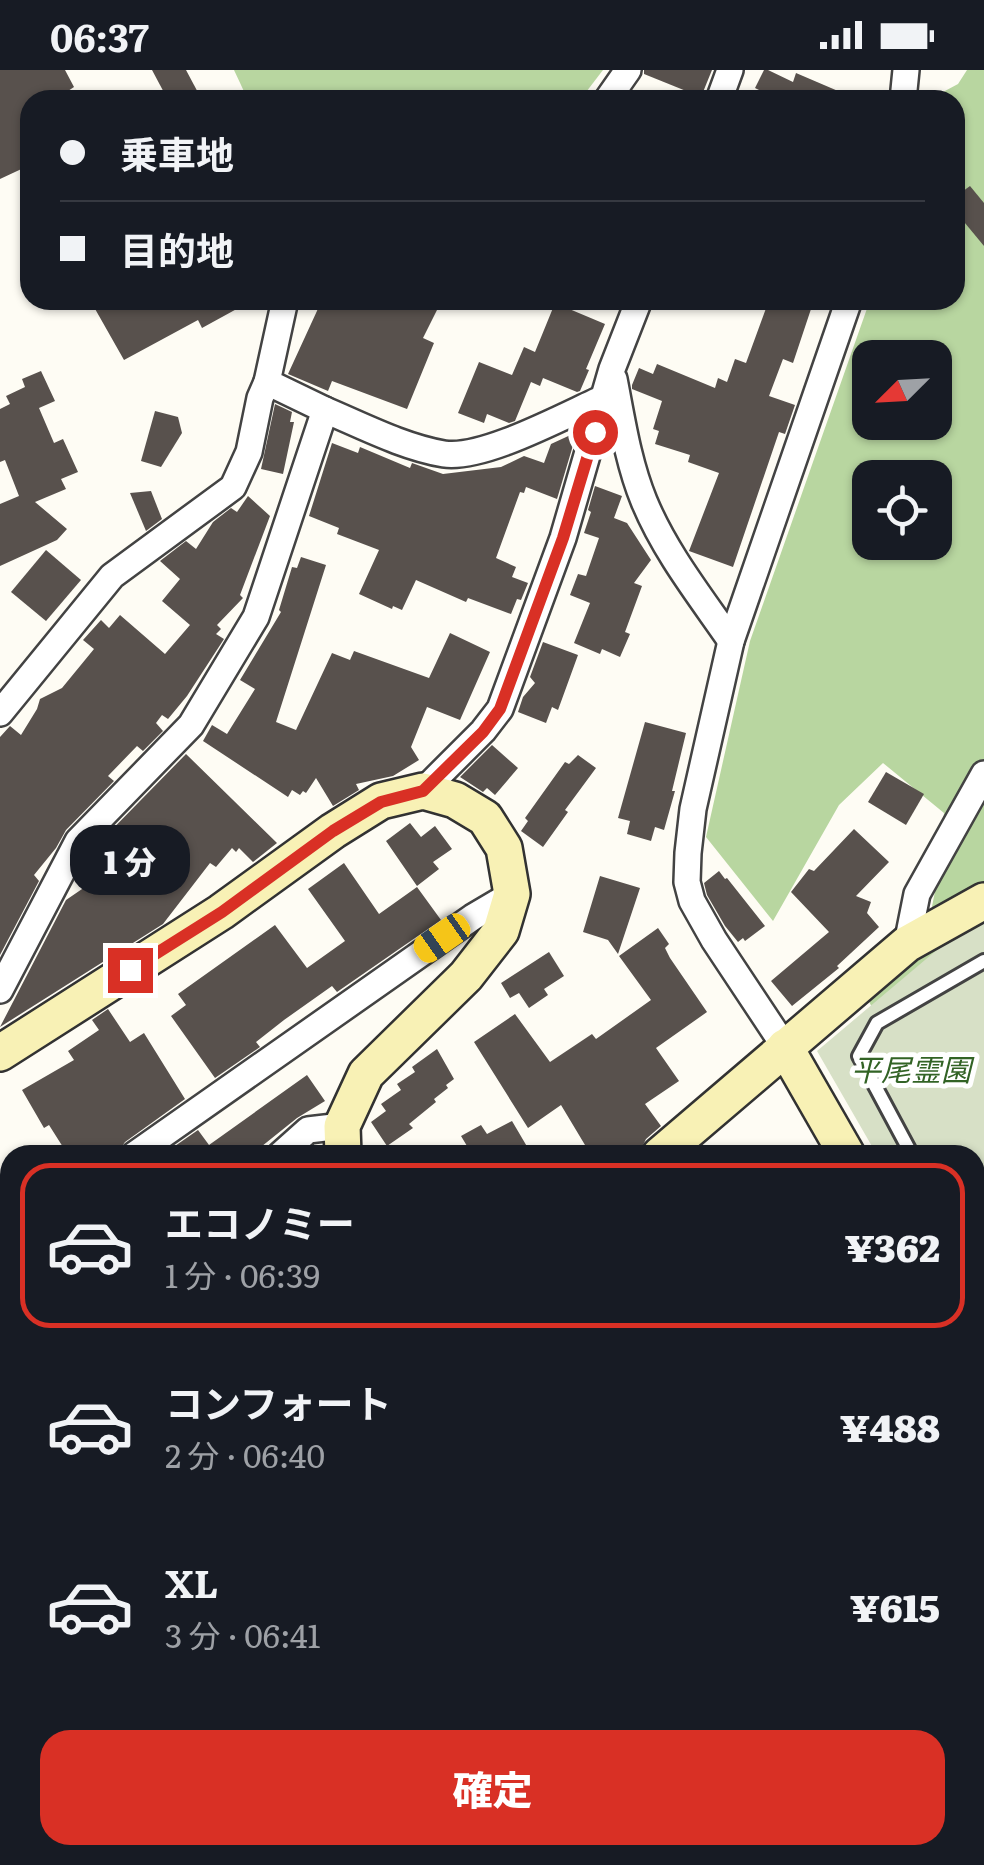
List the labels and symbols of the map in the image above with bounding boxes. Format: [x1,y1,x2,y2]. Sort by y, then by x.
north arrow [852,340,952,440]
route start [573,410,618,455]
callout: 1 分 [70,825,190,895]
car [409,909,475,967]
route end [108,948,153,993]
park label: 平尾霊園 [851,1046,975,1090]

